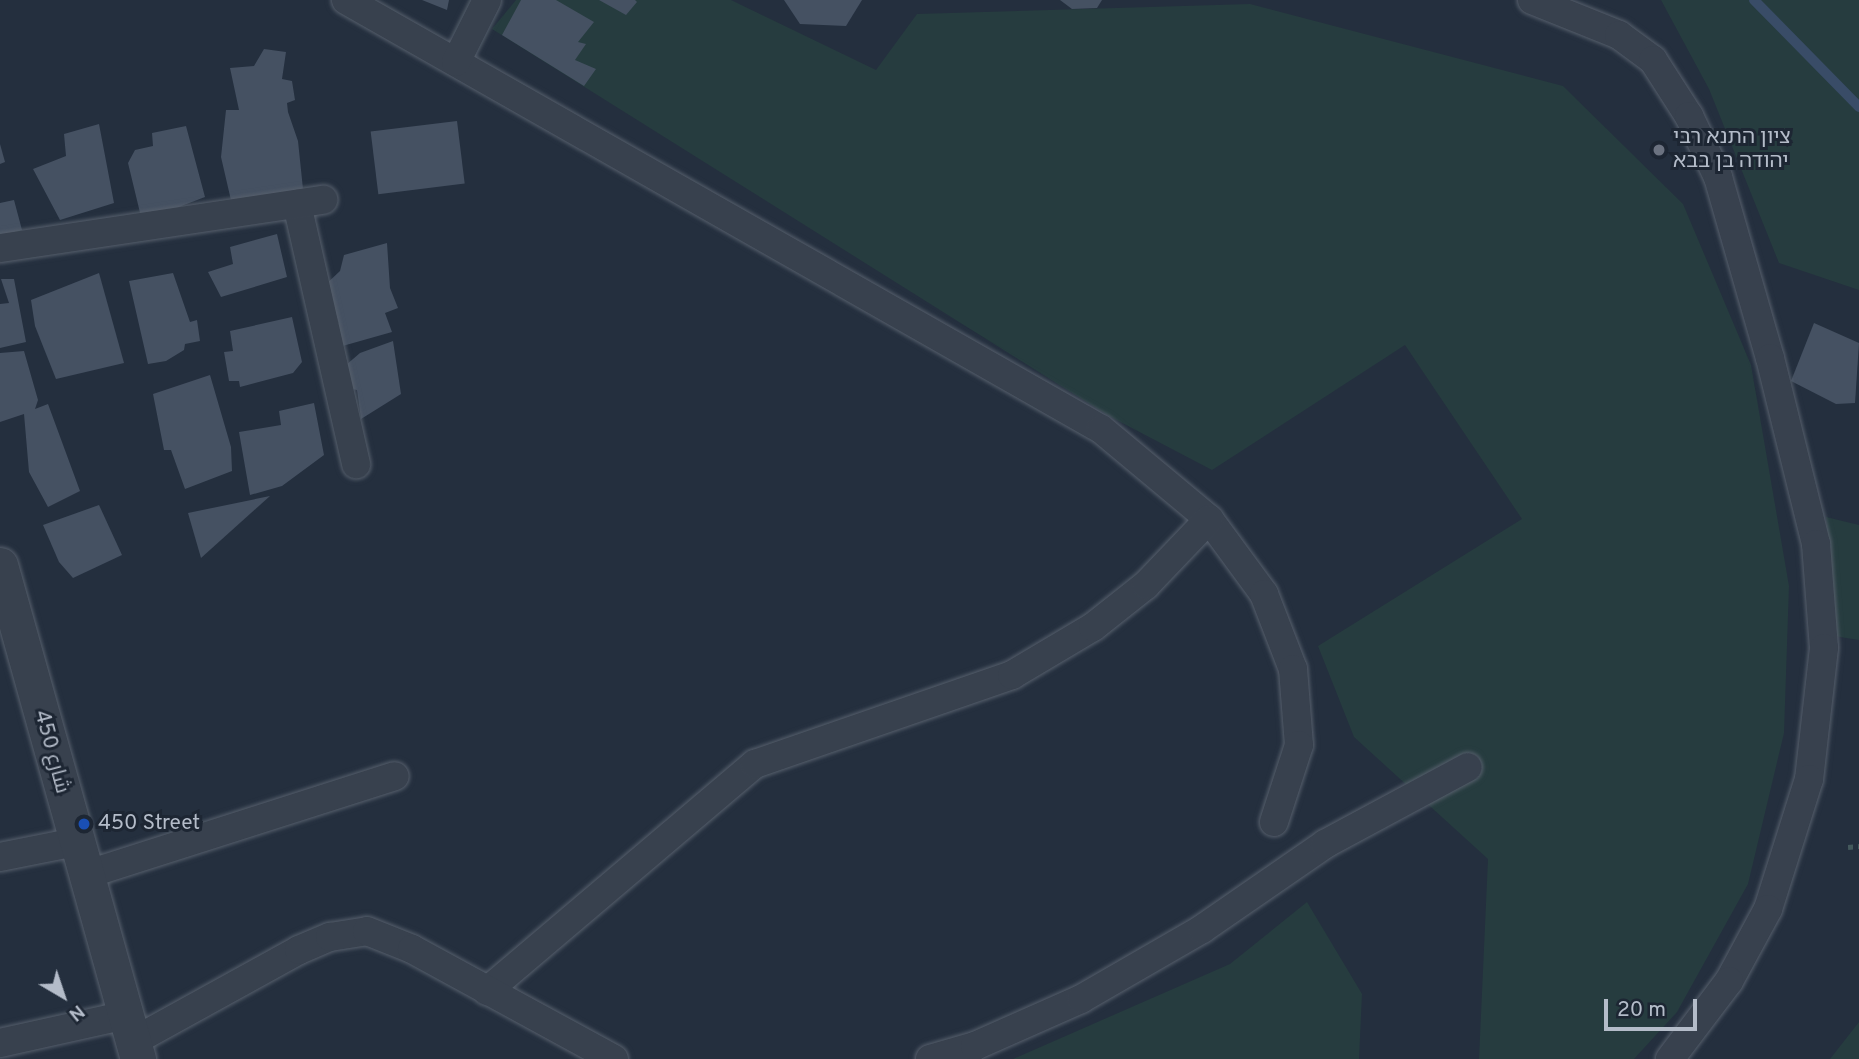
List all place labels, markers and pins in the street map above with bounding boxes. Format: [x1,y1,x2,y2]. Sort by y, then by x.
place label: ציון התנא רבי יהודה בן בבא [1673,125,1791,175]
marker: ציון התנא רבי יהודה בן בבא [1651,142,1667,158]
place label: 450 Street [98,811,200,837]
marker: 450 Street [76,816,92,832]

